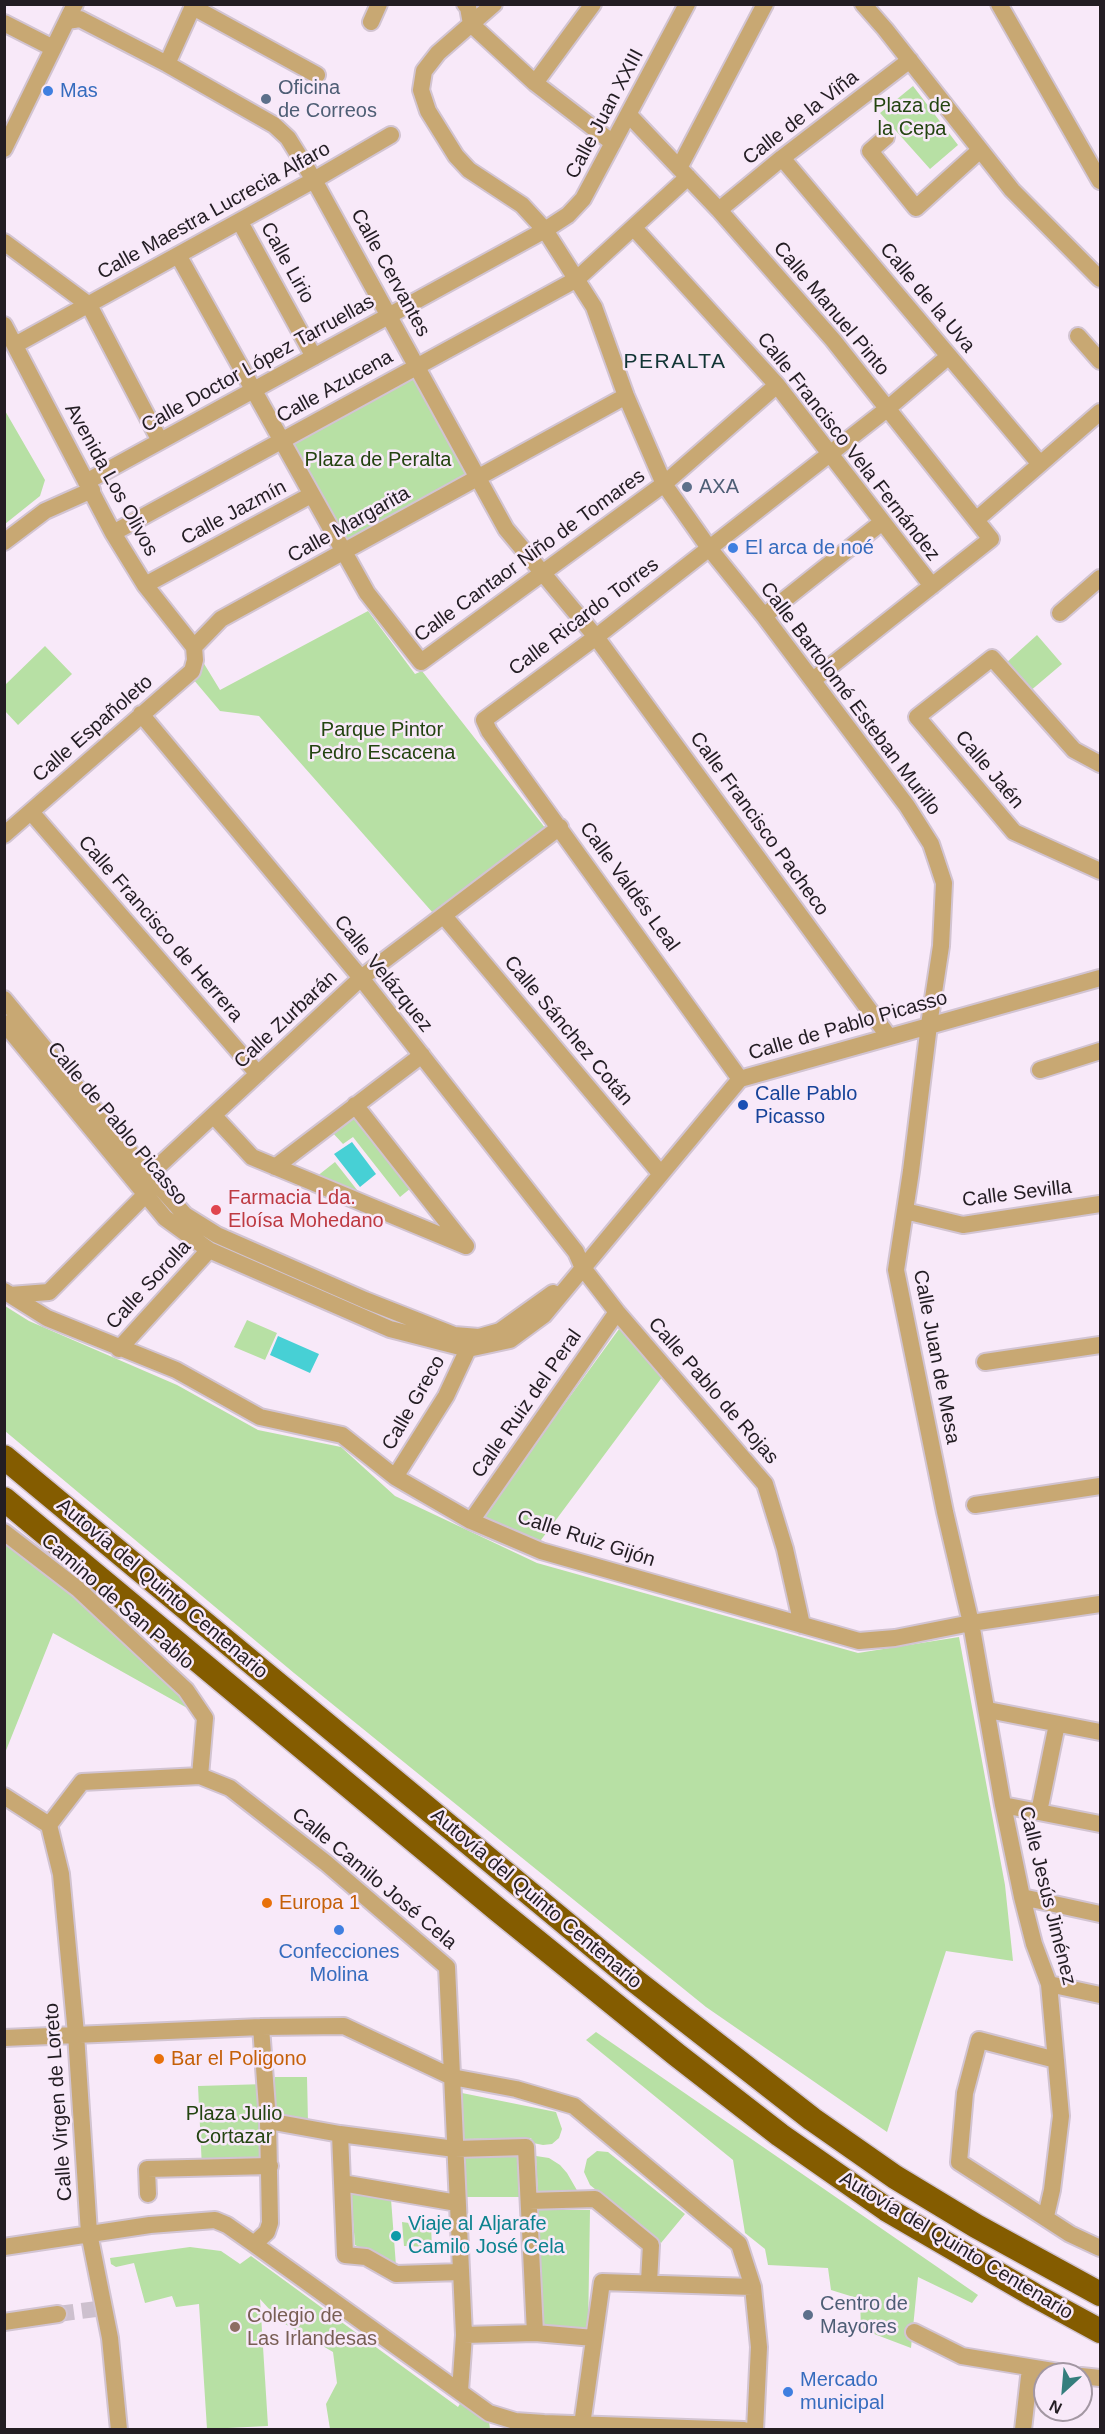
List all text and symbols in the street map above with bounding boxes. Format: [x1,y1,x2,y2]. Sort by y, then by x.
street label: Calle Juan XXIII [561,45,649,183]
street label: Calle de la Viña [739,66,863,170]
place label: Oficina de Correos [278,76,377,123]
place label: Mas [60,79,98,103]
marker: Mas [41,84,55,98]
marker: Oficina de Correos [259,92,273,106]
park label: Plaza de la Cepa [873,94,951,141]
street label: Calle Maestra Lucrecia Alfaro [93,137,335,285]
street label: Calle Cervantes [345,205,435,341]
street label: Calle Lirio [255,218,319,308]
street label: Calle Manuel Pinto [768,237,894,381]
street label: Calle de la Uva [874,238,980,358]
street label: Calle Doctor López Tarruellas [137,290,379,438]
street label: Calle Francisco Vela Fernández [751,328,945,566]
street label: Calle Azucena [273,345,397,429]
district label: PERALTA [623,349,727,375]
street label: Avenida Los Olivos [59,399,163,561]
park label: Plaza de Peralta [305,448,451,472]
street label: Calle Cantaor Niño de Tomares [410,464,650,648]
street label: Calle Jazmín [177,475,291,551]
place label: AXA [699,475,739,499]
marker: AXA [680,480,694,494]
street label: Calle Margarita [284,482,414,568]
place label: El arca de noé [745,536,874,560]
marker: El arca de noé [726,541,740,555]
street label: Calle Ricardo Torres [504,553,664,681]
street label: Calle Bartolomé Esteban Murillo [754,578,946,820]
street label: Calle Españoleto [28,670,158,788]
park label: Parque Pintor Pedro Escacena [309,718,455,765]
street label: Calle Jaén [949,726,1029,814]
street label: Calle Francisco Pacheco [684,727,834,921]
street label: Calle Valdés Leal [574,818,684,956]
street label: Calle Francisco de Herrera [73,831,247,1027]
street label: Calle Velázquez [329,911,437,1037]
street label: Calle Sánchez Cotán [498,951,638,1111]
street label: Calle Zurbarán [229,966,343,1074]
street label: Calle de Pablo Picasso [746,986,950,1066]
street label: Calle de Pablo Picasso [42,1038,192,1210]
place label: Calle Pablo Picasso [755,1082,857,1129]
marker: Calle Pablo Picasso [736,1098,750,1112]
street label: Calle Sevilla [961,1175,1073,1213]
place label: Farmacia Lda. Eloísa Mohedano [228,1186,384,1233]
marker: Farmacia Lda. Eloísa Mohedano [209,1203,223,1217]
street label: Calle Sorolla [102,1235,196,1335]
street label: Calle Juan de Mesa [907,1268,965,1446]
street label: Calle Pablo de Rojas [643,1313,783,1469]
street label: Calle Ruiz del Peral [467,1325,587,1483]
street label: Calle Greco [377,1351,451,1455]
street label: Autovía del Quinto Centenario [52,1494,272,1684]
street label: Calle Ruiz Gijón [514,1505,658,1573]
street label: Camino de San Pablo [36,1529,198,1675]
street label: Calle Camilo José Cela [287,1803,461,1955]
street label: Autovía del Quinto Centenario [426,1804,646,1994]
street label: Calle Jesús Jiménez [1013,1804,1081,1988]
place label: Europa 1 [279,1891,360,1915]
marker: Europa 1 [260,1896,274,1910]
marker: Confecciones Molina [332,1923,346,1937]
place label: Confecciones Molina [278,1940,400,1987]
street label: Calle Virgen de Loreto [40,2002,78,2202]
place label: Bar el Poligono [171,2047,307,2071]
marker: Bar el Poligono [152,2052,166,2066]
park label: Plaza Julio Cortazar [186,2102,282,2149]
street label: Autovía del Quinto Centenario [835,2167,1077,2325]
place label: Viaje al Aljarafe Camilo José Cela [408,2212,565,2259]
marker: Viaje al Aljarafe Camilo José Cela [389,2229,403,2243]
place label: Centro de Mayores [820,2292,908,2339]
place label: Colegio de Las Irlandesas [247,2304,377,2351]
marker: Centro de Mayores [801,2308,815,2322]
marker: Colegio de Las Irlandesas [228,2320,242,2334]
north arrow [1033,2362,1093,2422]
place label: Mercado municipal [800,2368,884,2415]
marker: Mercado municipal [781,2385,795,2399]
text: N [1047,2397,1065,2417]

